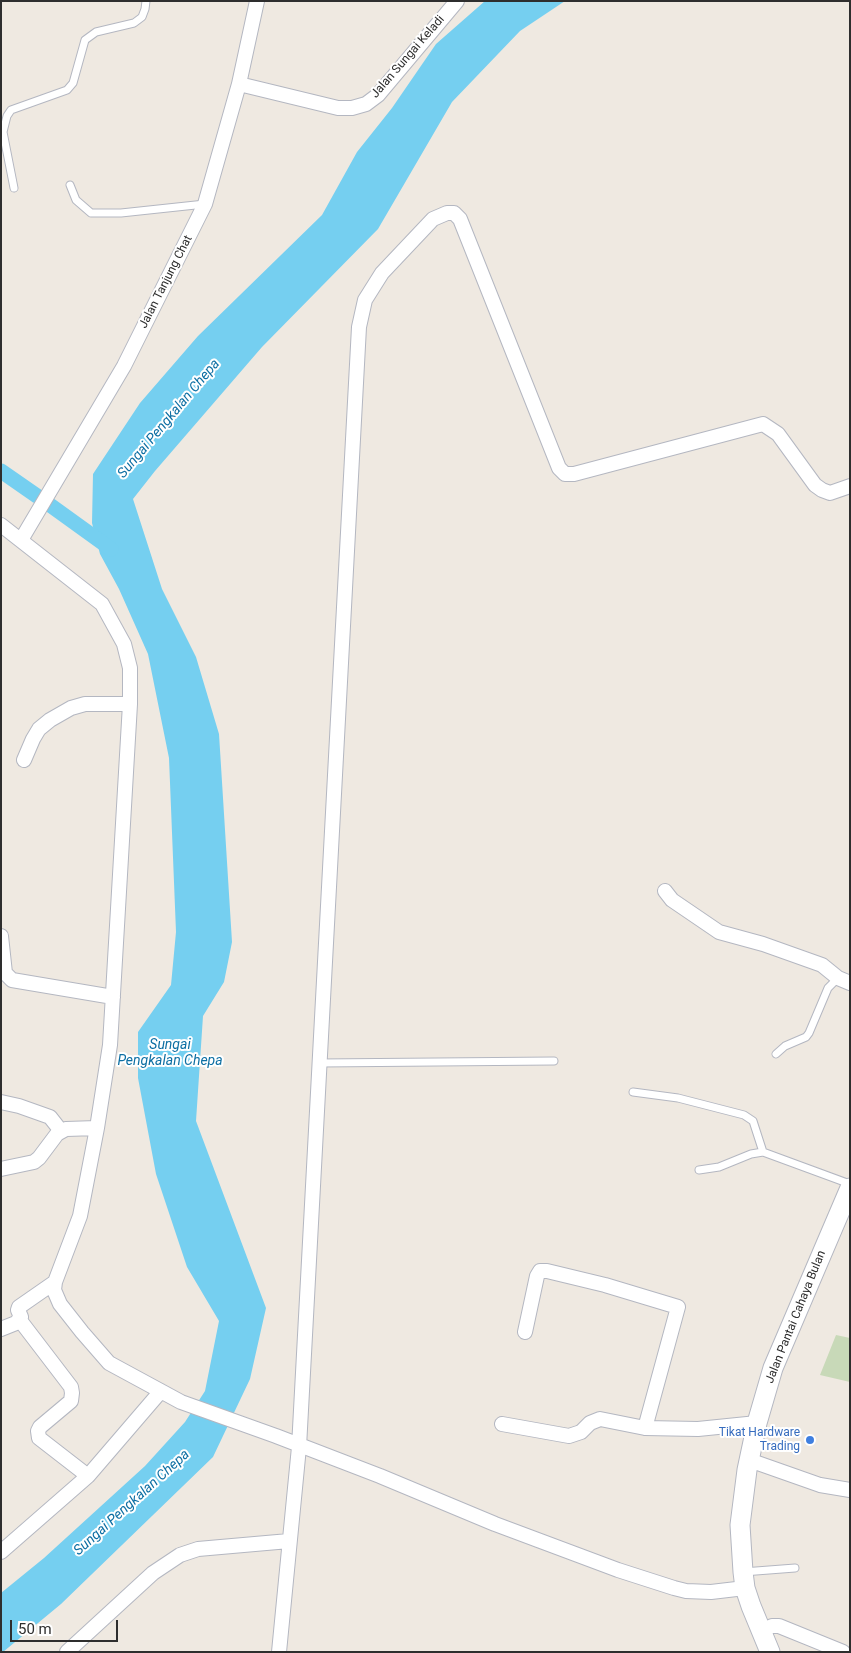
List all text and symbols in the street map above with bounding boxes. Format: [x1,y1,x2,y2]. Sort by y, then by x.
street label: Jalan Sungai Keladi [368,13,448,101]
street label: Jalan Tanjung Chat [136,233,196,331]
water label: Sungai Pengkalan Chepa [114,356,224,482]
water label: Sungai Pengkalan Chepa [117,1037,223,1070]
street label: Jalan Pantai Cahaya Bulan [763,1249,829,1385]
place label: Tikat Hardware Trading [719,1426,800,1454]
marker: Tikat Hardware Trading [804,1434,816,1446]
water label: Sungai Pengkalan Chepa [71,1447,193,1559]
scale bar [12,1610,120,1642]
text: 50 m [18,1620,52,1638]

